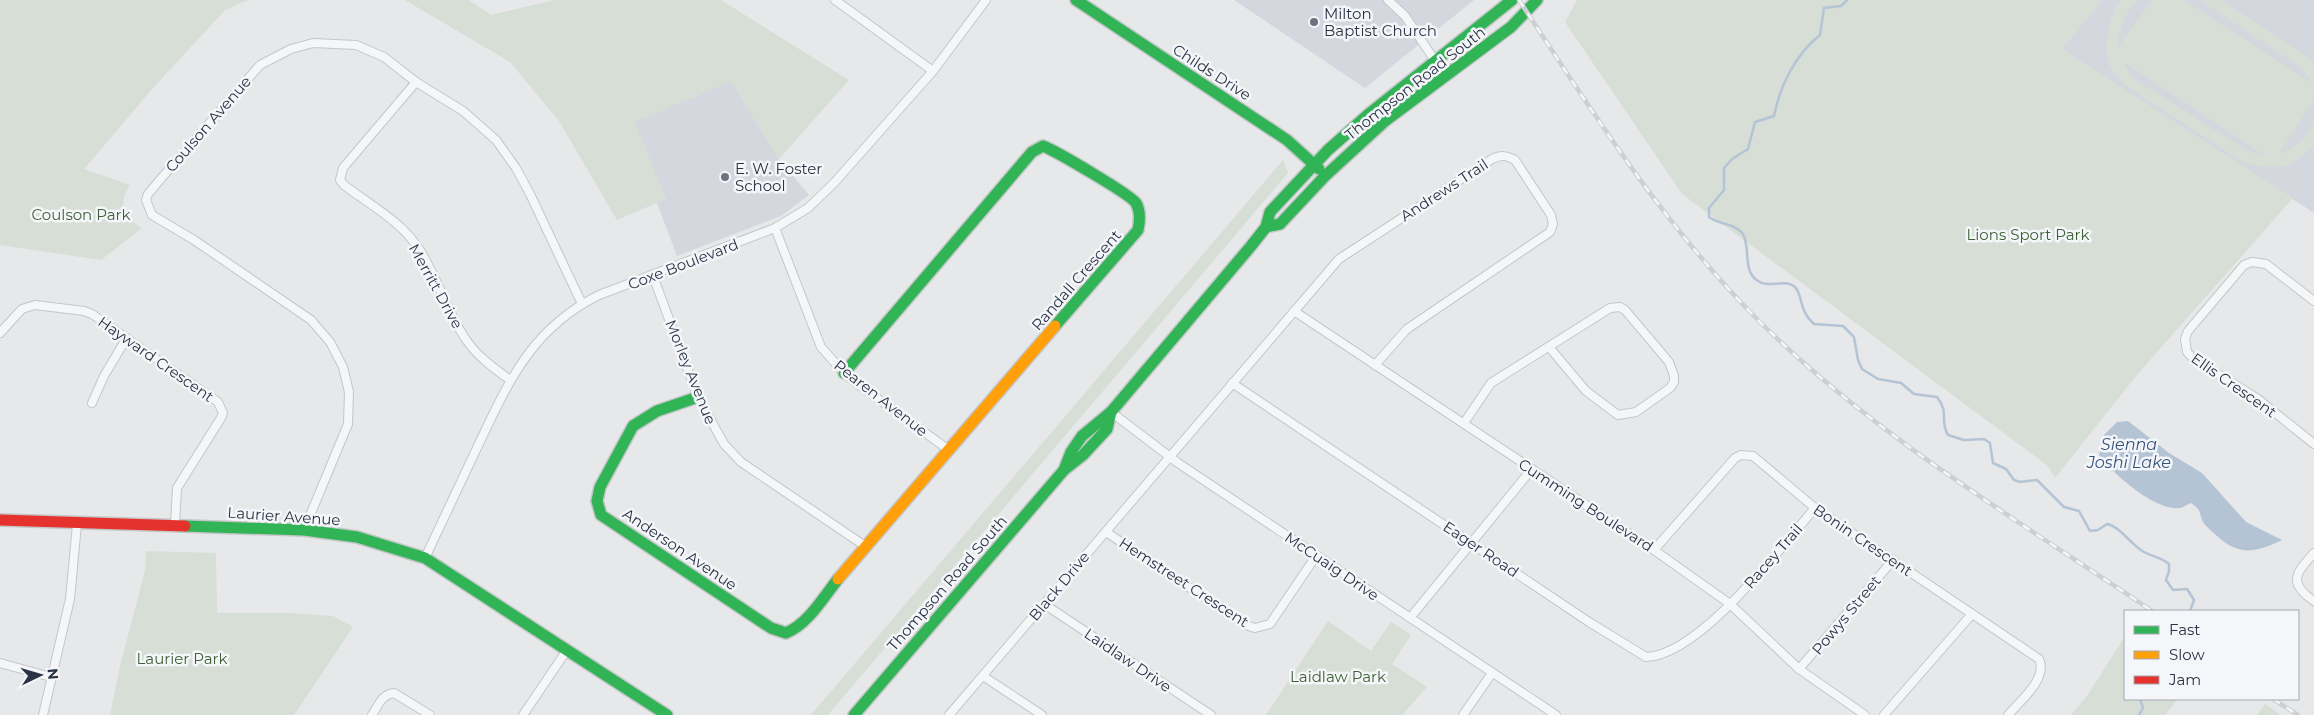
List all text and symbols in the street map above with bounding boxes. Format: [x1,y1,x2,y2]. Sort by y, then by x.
place label: Milton Baptist Church [1324,4,1437,40]
marker: Milton Baptist Church [1308,16,1320,28]
street label: Thompson Road South [1341,22,1489,144]
street label: Childs Drive [1169,40,1255,104]
street label: Coulson Avenue [161,72,255,176]
street label: Andrews Trail [1397,155,1491,225]
place label: E. W. Foster School [735,159,822,195]
marker: E. W. Foster School [719,171,731,183]
park label: Coulson Park [32,205,130,224]
park label: Lions Sport Park [1967,225,2090,244]
street label: Randall Crescent [1027,226,1125,334]
street label: Coxe Boulevard [625,234,741,294]
street label: Merritt Drive [405,240,467,332]
street label: Hayward Crescent [94,312,218,406]
street label: Morley Avenue [661,317,721,427]
street label: Ellis Crescent [2188,349,2280,421]
street label: Pearen Avenue [830,355,932,441]
water label: Sienna Joshi Lake [2086,435,2171,472]
street label: Cumming Boulevard [1515,454,1657,556]
street label: Bonin Crescent [1810,500,1916,580]
street label: Laurier Avenue [227,503,341,529]
street label: Anderson Avenue [619,504,741,594]
street label: Thompson Road South [883,511,1011,655]
street label: Eager Road [1440,517,1522,581]
street label: Racey Trail [1740,520,1806,592]
street label: McCuaig Drive [1281,527,1383,605]
street label: Hemstreet Crescent [1116,533,1252,631]
street label: Black Drive [1024,547,1094,625]
street label: Powys Street [1807,572,1885,658]
legend [2124,610,2299,700]
text: Fast [2169,620,2200,639]
street label: Laidlaw Drive [1081,624,1175,696]
text: Slow [2169,645,2205,664]
park label: Laurier Park [137,649,228,668]
north arrow [15,650,65,700]
text: N [43,667,62,680]
park label: Laidlaw Park [1290,667,1386,686]
text: Jam [2168,670,2201,689]

